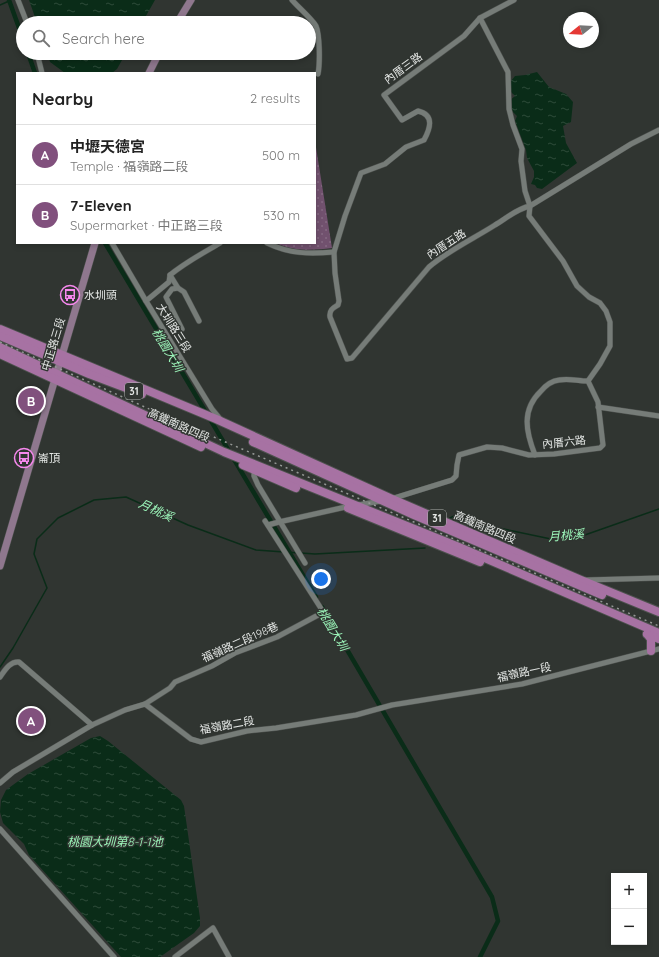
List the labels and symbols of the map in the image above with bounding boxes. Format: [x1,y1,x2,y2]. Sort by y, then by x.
north arrow [563,12,599,48]
street label: 內厝三路 [381,49,425,87]
street label: 內厝五路 [424,226,468,262]
bus stop icon: 水圳頭 [59,284,81,306]
place label: 水圳頭 [84,288,117,302]
street label: 大圳路三段 [153,301,195,355]
street label: 中正路三段 [38,316,68,372]
water label: 桃園大圳 [149,326,188,376]
road number: 31 [125,383,143,399]
pin: B [18,386,44,416]
street label: 高鐵南路四段 [146,405,212,445]
street label: 內厝六路 [541,433,587,451]
bus stop icon: 崙頂 [13,447,35,469]
place label: 崙頂 [38,451,60,465]
water label: 月桃溪 [137,496,177,525]
street label: 高鐵南路四段 [452,508,518,546]
road number: 31 [428,510,446,526]
water label: 月桃溪 [547,526,587,544]
your location [311,569,331,589]
water label: 桃園大圳 [314,605,353,655]
street label: 福嶺路二段198巷 [200,619,280,665]
street label: 福嶺路一段 [496,659,552,685]
pin: A [18,706,44,736]
street label: 福嶺路二段 [199,713,255,737]
water label: 桃園大圳第8-1-1池 [67,834,165,849]

